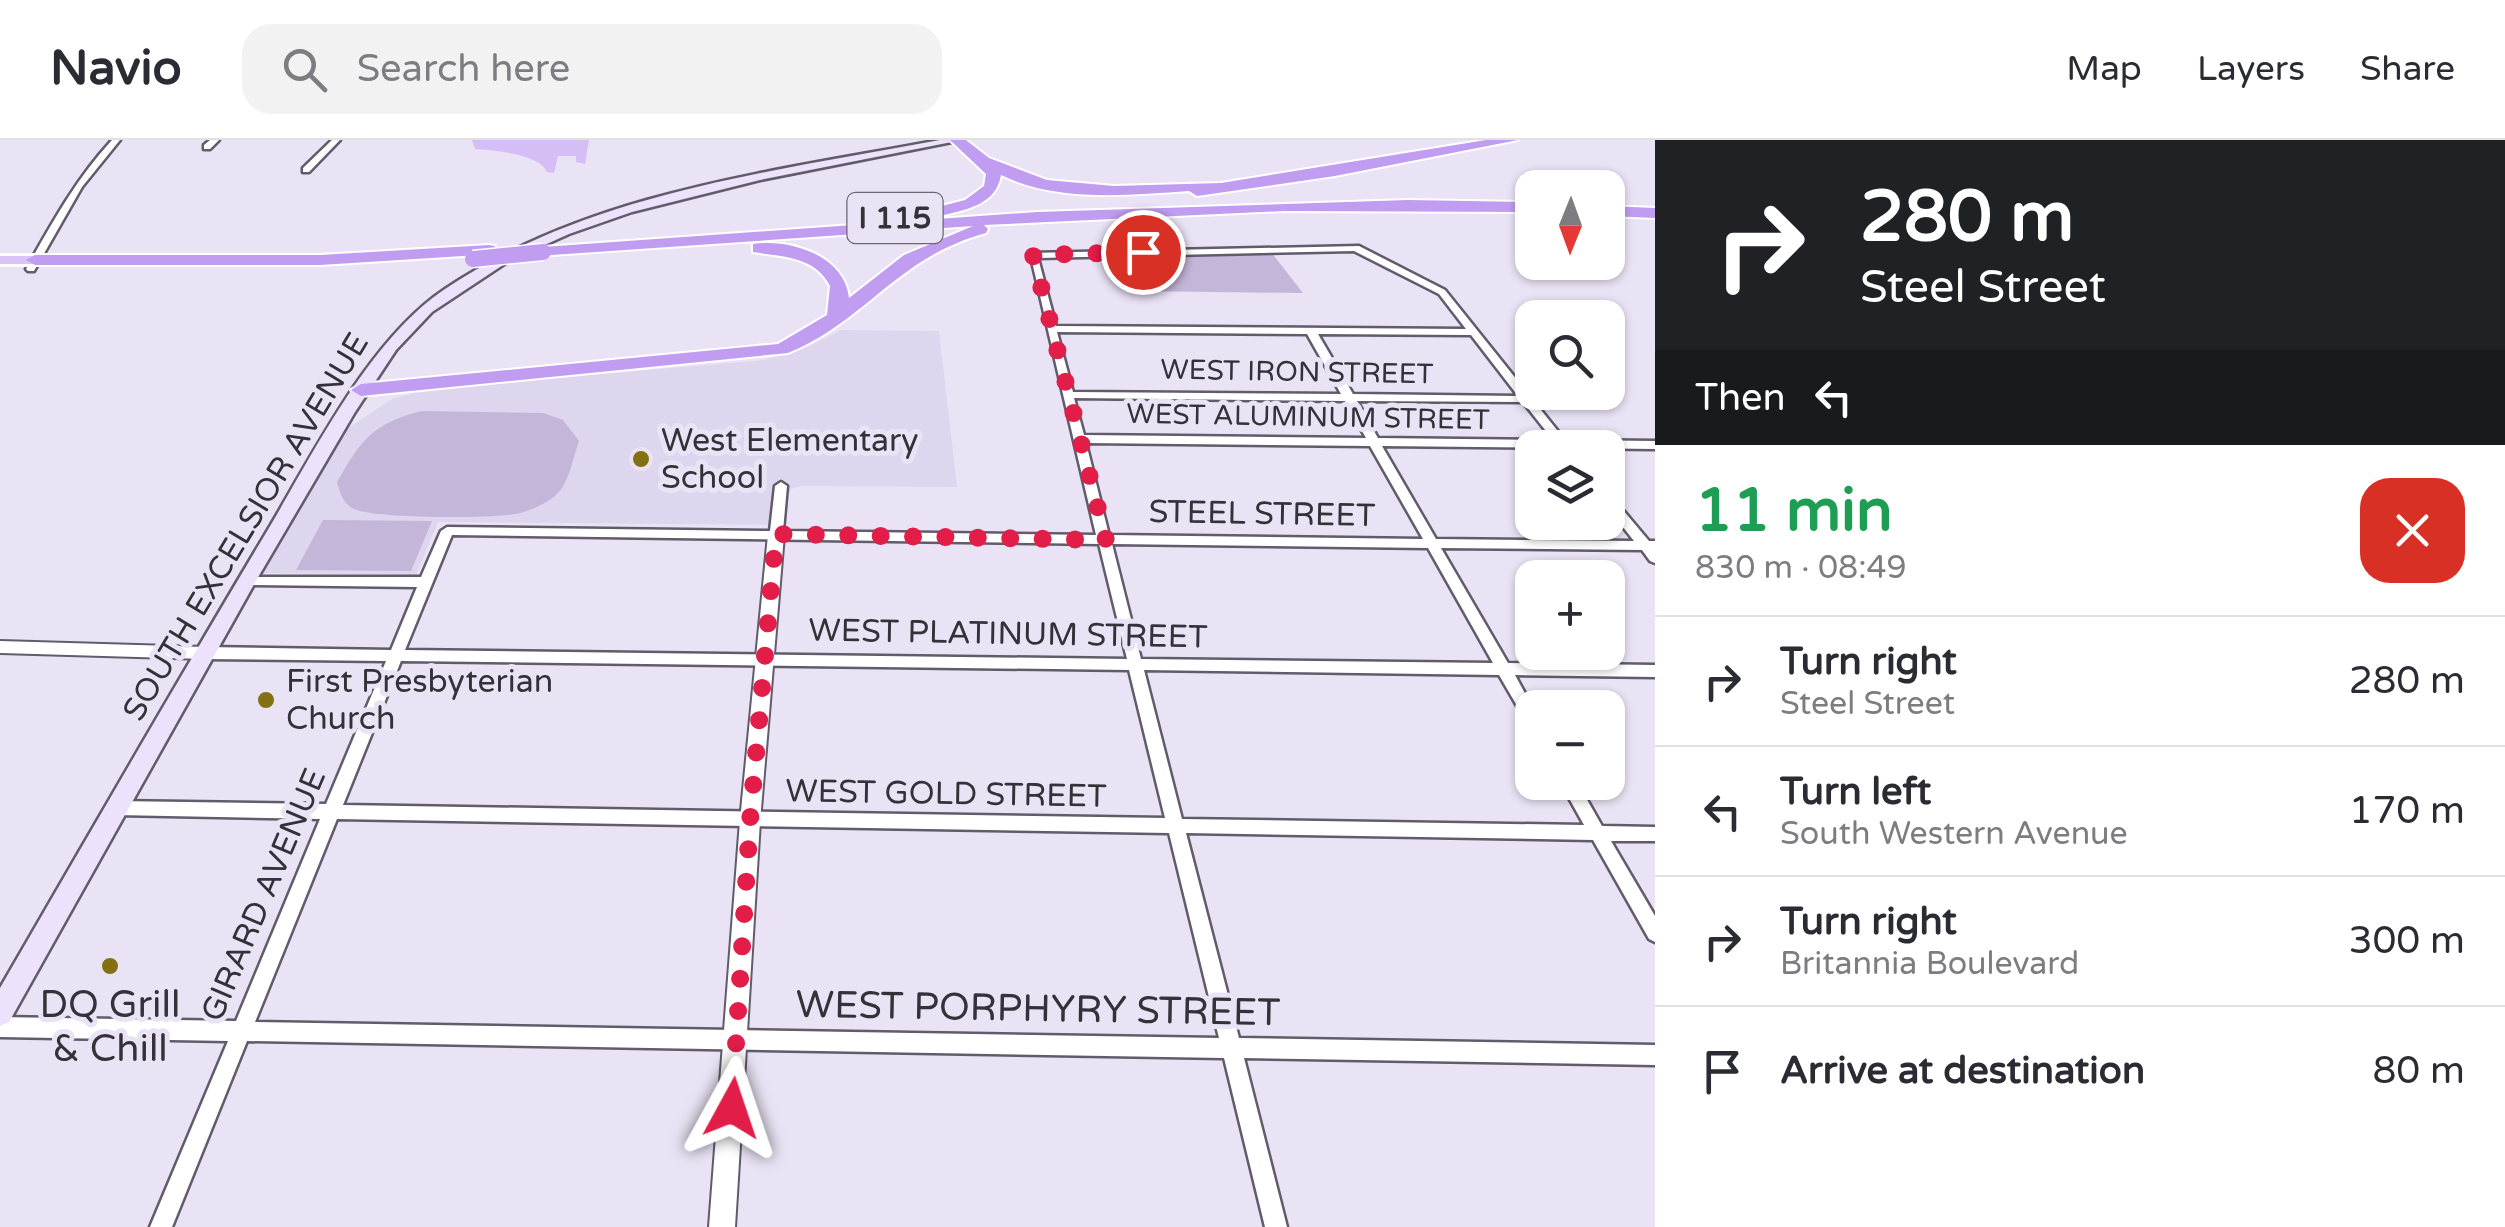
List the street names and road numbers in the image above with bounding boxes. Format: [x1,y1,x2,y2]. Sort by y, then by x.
road number: I 115 [848,193,942,243]
street label: SOUTH EXCELSIOR AVENUE [115,326,377,728]
street label: WEST IRON STREET [1160,353,1434,391]
street label: WEST ALUMINUM STREET [1126,397,1490,437]
street label: STEEL STREET [1148,493,1376,535]
street label: WEST PLATINUM STREET [808,612,1208,656]
street label: GIRARD AVENUE [194,763,334,1027]
street label: WEST GOLD STREET [785,772,1107,816]
street label: WEST PORPHYRY STREET [795,982,1281,1036]

